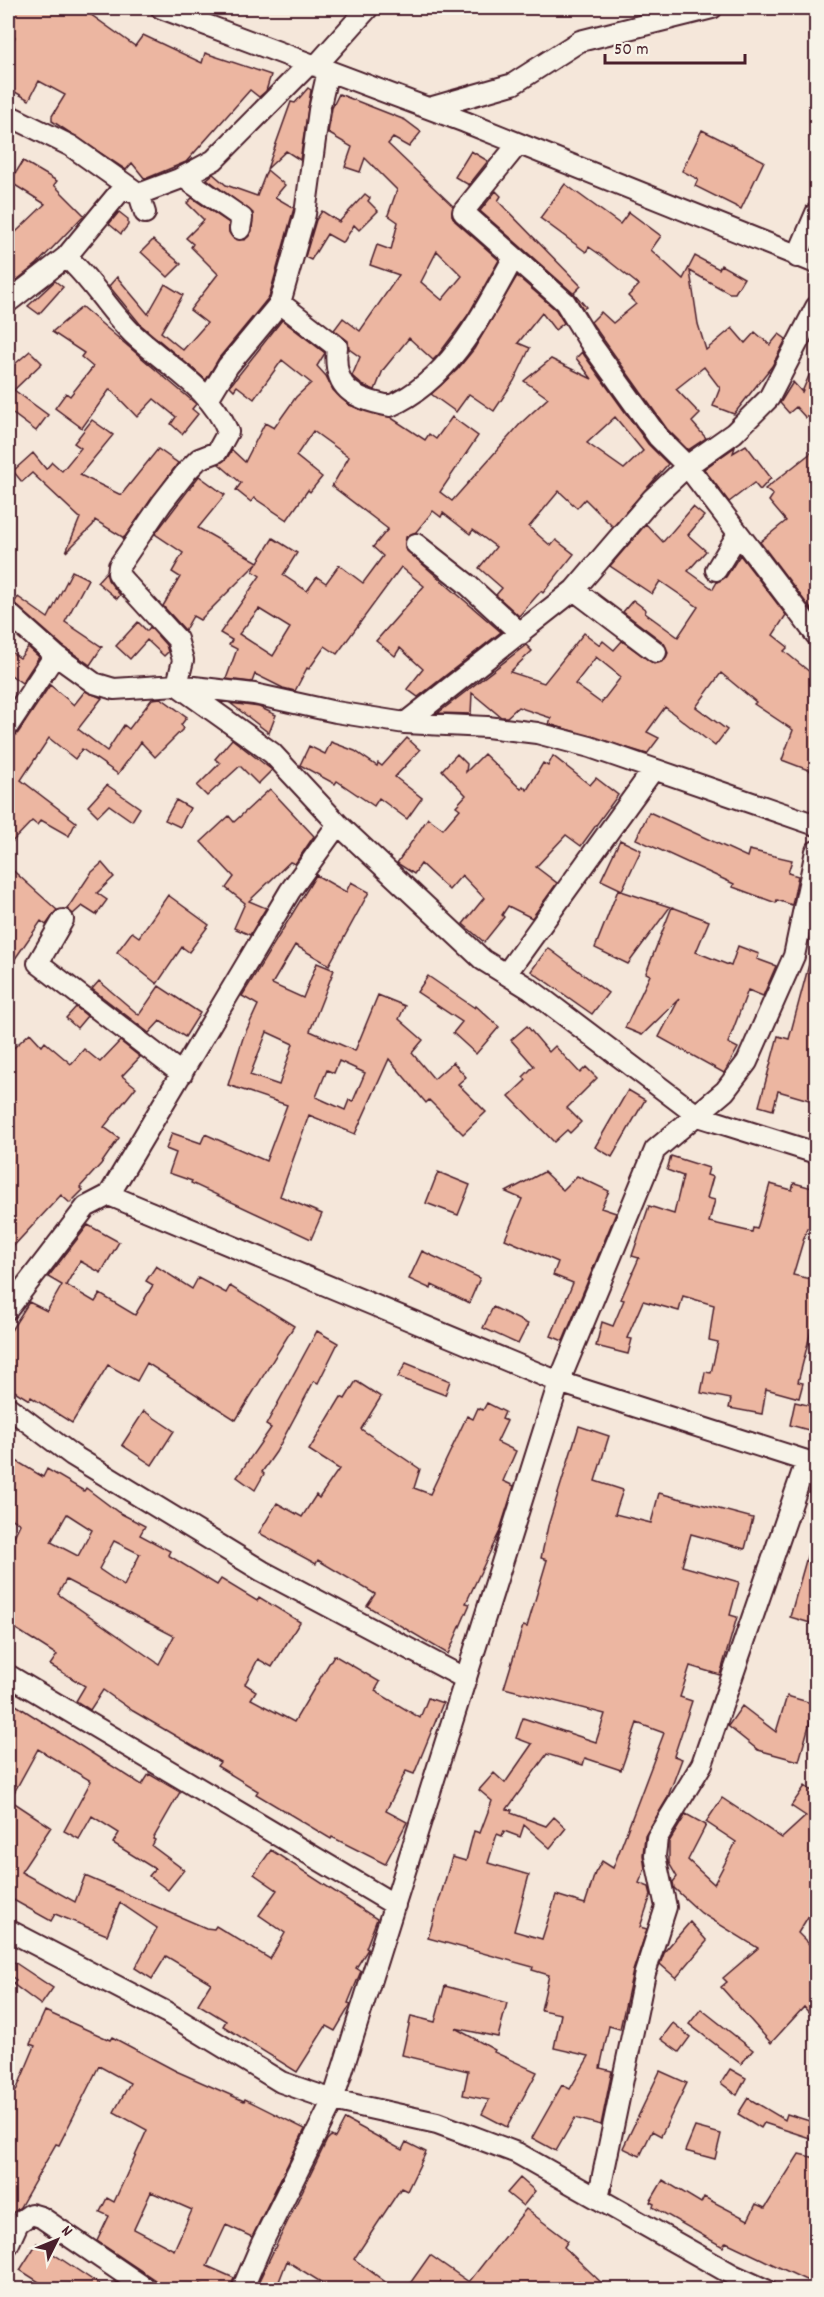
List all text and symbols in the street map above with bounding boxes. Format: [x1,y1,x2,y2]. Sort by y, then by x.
scale bar [605,27,744,65]
text: 50 m [614,38,649,63]
north arrow [27,2210,87,2270]
text: N [55,2221,77,2242]

